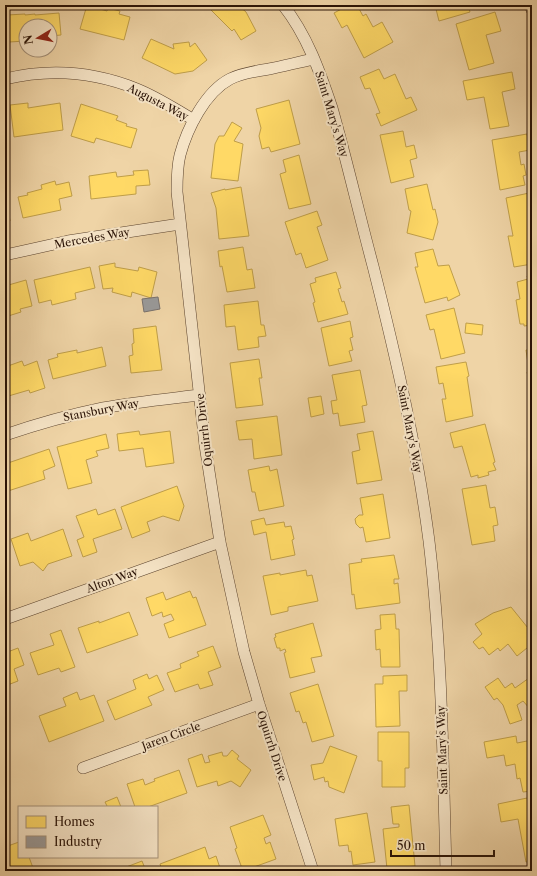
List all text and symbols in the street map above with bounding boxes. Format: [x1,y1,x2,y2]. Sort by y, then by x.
north arrow [18,18,58,58]
text: N [20,33,36,46]
street label: Saint Mary's Way [312,69,352,160]
street label: Augusta Way [124,80,192,124]
street label: Mercedes Way [53,224,132,252]
street label: Saint Mary's Way [395,384,426,475]
street label: Oquirrh Drive [193,393,215,467]
street label: Stansbury Way [62,396,141,424]
street label: Alton Way [83,564,141,596]
street label: Saint Mary's Way [433,704,451,795]
street label: Oquirrh Drive [254,709,290,783]
street label: Jaren Circle [138,719,202,754]
legend [18,806,158,858]
text: Homes [54,814,94,829]
scale bar [391,832,494,858]
text: Industry [54,834,102,849]
text: 50 m [397,838,426,853]

